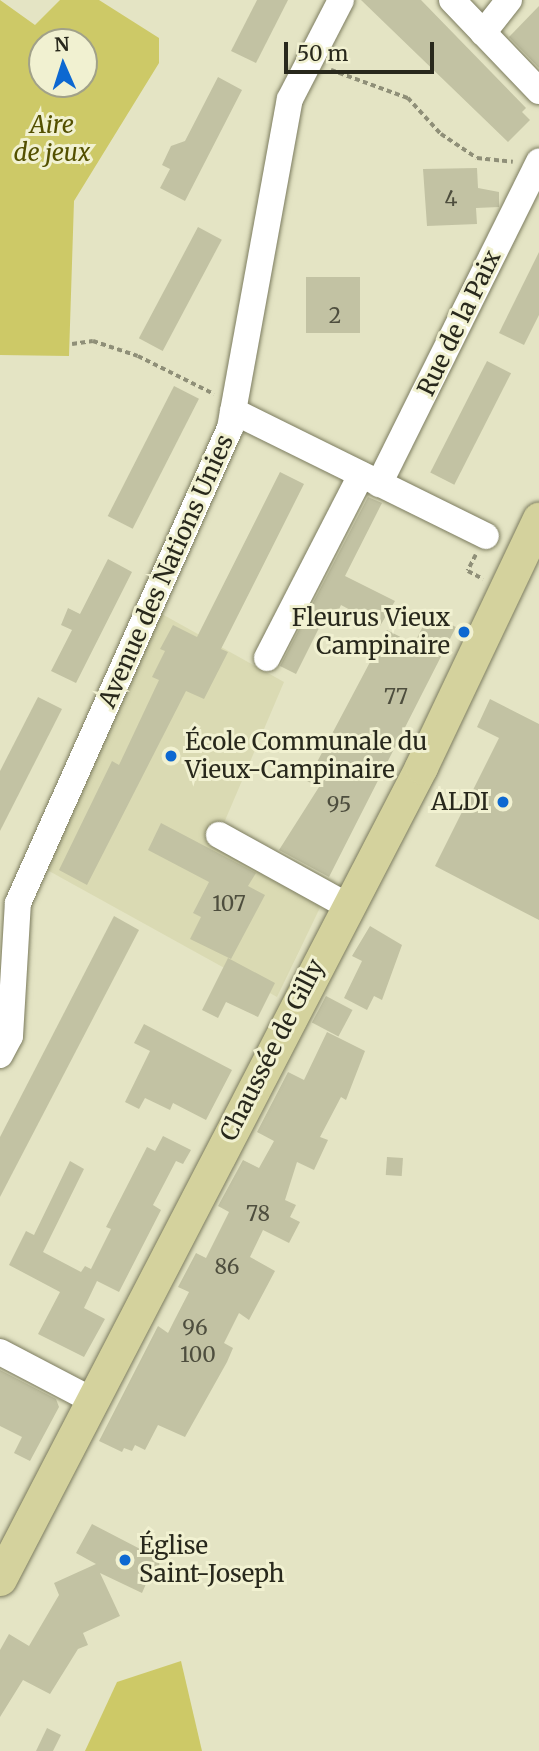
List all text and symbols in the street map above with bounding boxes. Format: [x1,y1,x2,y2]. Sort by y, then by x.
north arrow [28,28,98,98]
scale bar [287,28,438,72]
text: N [54,32,70,56]
text: 50 m [297,40,348,67]
park label: Aire de jeux [14,111,90,167]
house number: 4 [445,186,457,212]
street label: Rue de la Paix [411,245,507,401]
house number: 2 [329,303,341,329]
street label: Avenue des Nations Unies [93,430,239,712]
place label: Fleurus Vieux Campinaire [292,604,450,660]
marker: Fleurus Vieux Campinaire [456,624,472,640]
house number: 77 [384,684,408,710]
place label: École Communale du Vieux-Campinaire [185,728,427,784]
marker: École Communale du Vieux-Campinaire [163,748,179,764]
place label: ALDI [431,788,489,816]
house number: 95 [327,792,351,818]
marker: ALDI [495,794,511,810]
house number: 107 [212,891,246,917]
street label: Chaussée de Gilly [214,954,330,1146]
house number: 78 [246,1201,270,1227]
house number: 86 [214,1254,240,1280]
house number: 96 [182,1315,208,1341]
house number: 100 [180,1342,216,1368]
place label: Église Saint-Joseph [139,1532,284,1588]
marker: Église Saint-Joseph [117,1552,133,1568]

